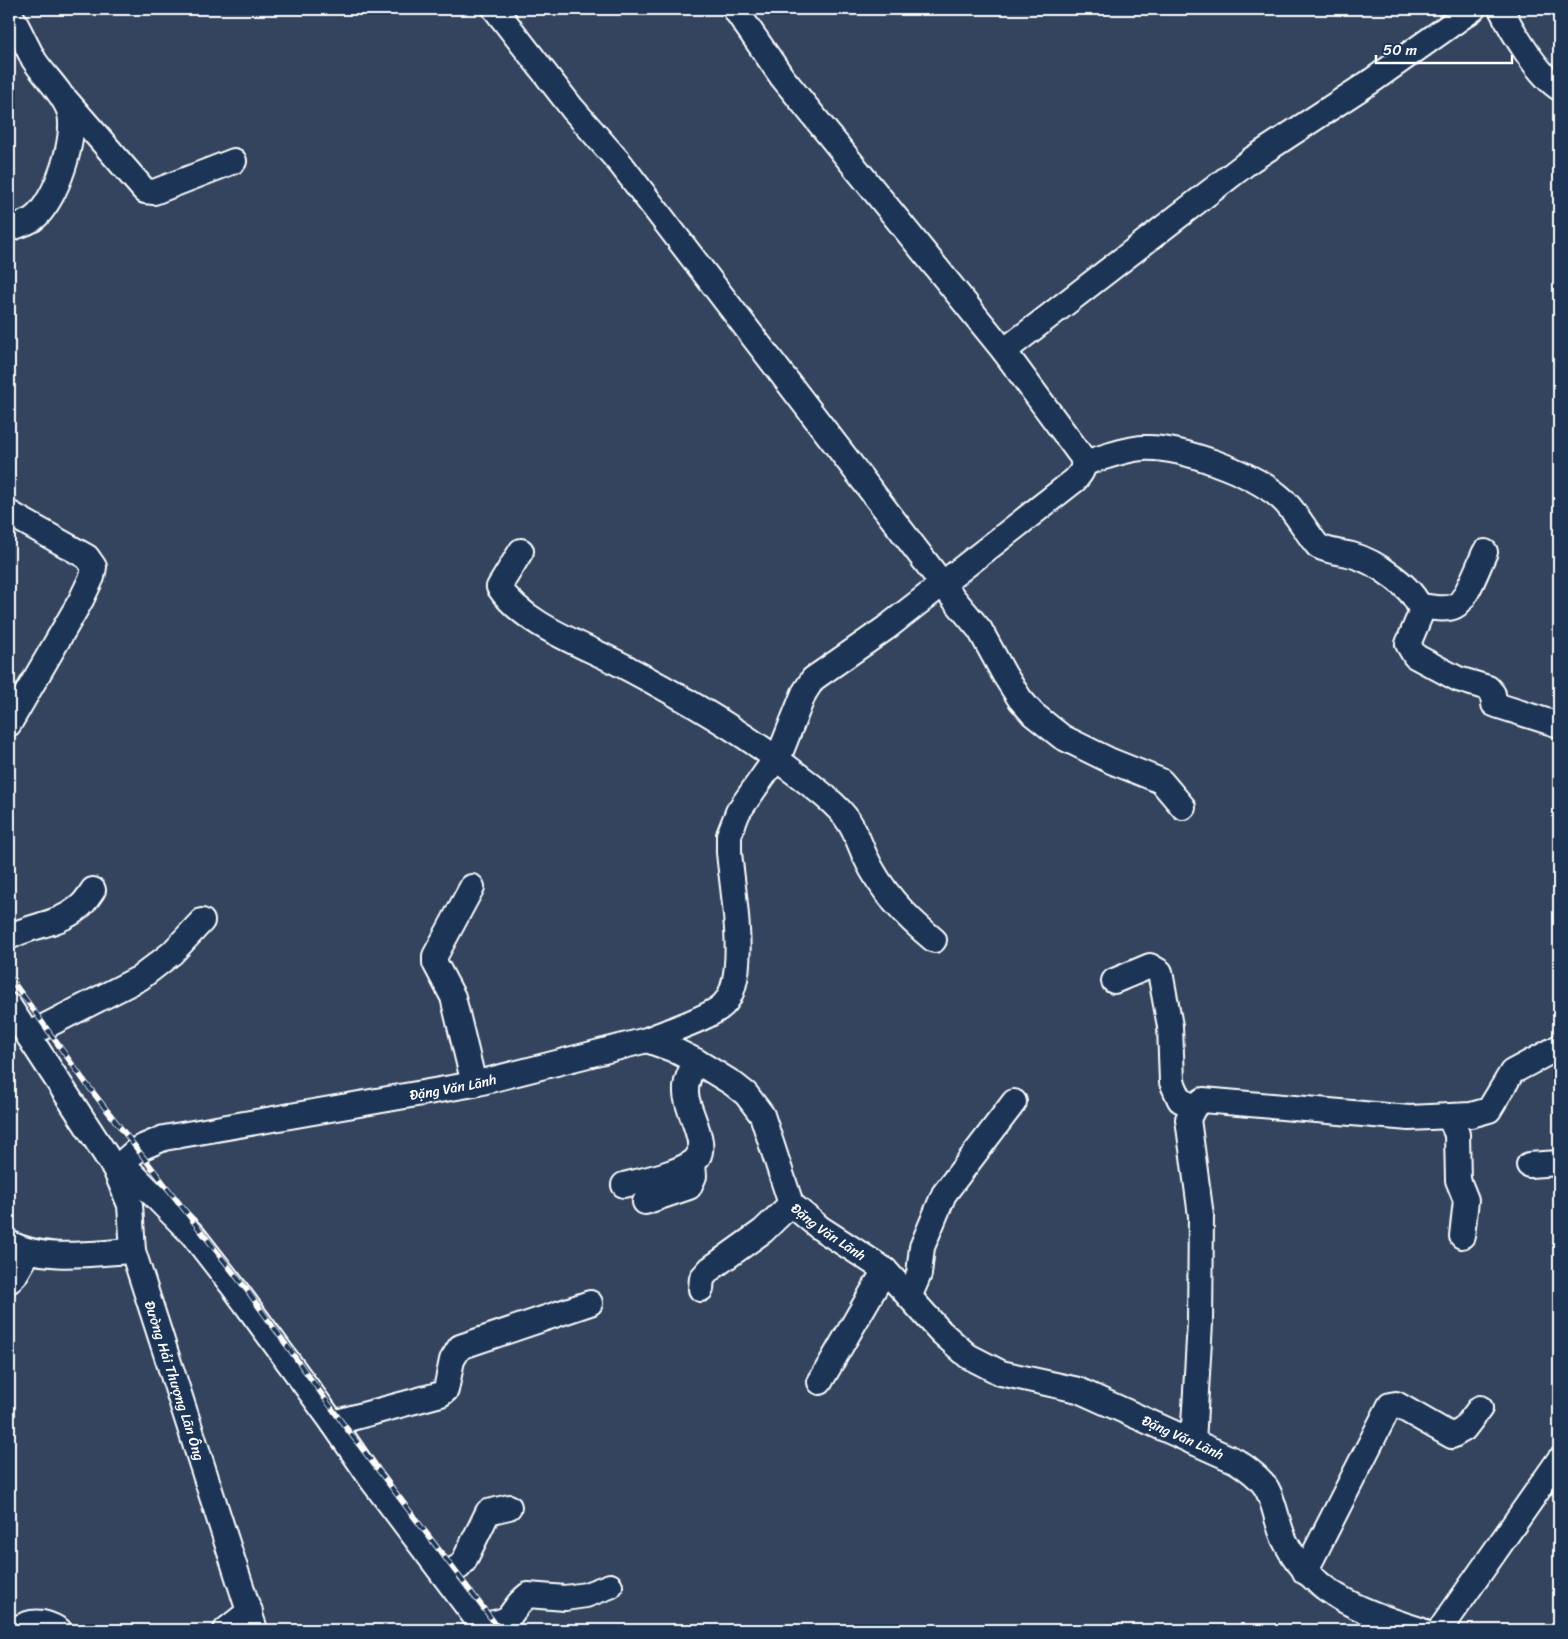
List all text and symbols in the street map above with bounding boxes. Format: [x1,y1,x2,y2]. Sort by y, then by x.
scale bar [1376,32,1512,64]
text: 50 m [1383,37,1418,63]
street label: Đặng Văn Lãnh [408,1067,499,1108]
street label: Đặng Văn Lãnh [785,1197,871,1268]
street label: Đường Hải Thượng Lãn Ông [137,1297,212,1464]
street label: Đặng Văn Lãnh [1138,1408,1228,1467]

